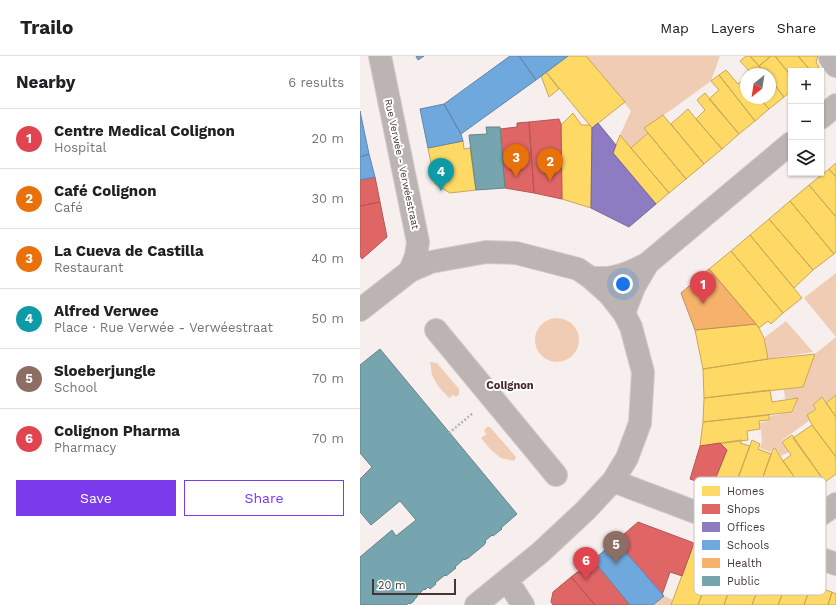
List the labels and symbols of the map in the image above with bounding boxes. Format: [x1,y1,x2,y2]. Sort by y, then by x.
north arrow [740,68,776,104]
street label: Rue Verwée - Verwéestraat [383,98,421,231]
pin: 3 [503,144,529,177]
pin: 2 [537,148,563,181]
pin: 4 [428,158,454,191]
pin: 1 [690,271,716,304]
your location [613,274,633,294]
district label: Colignon [486,379,534,392]
legend [694,477,826,595]
text: Homes [727,485,764,498]
text: Shops [727,503,760,516]
text: Offices [727,521,765,534]
pin: 5 [603,531,629,564]
text: Schools [727,539,770,552]
pin: 6 [573,547,599,580]
text: Health [727,557,762,570]
text: Public [727,575,760,588]
scale bar [372,577,456,596]

